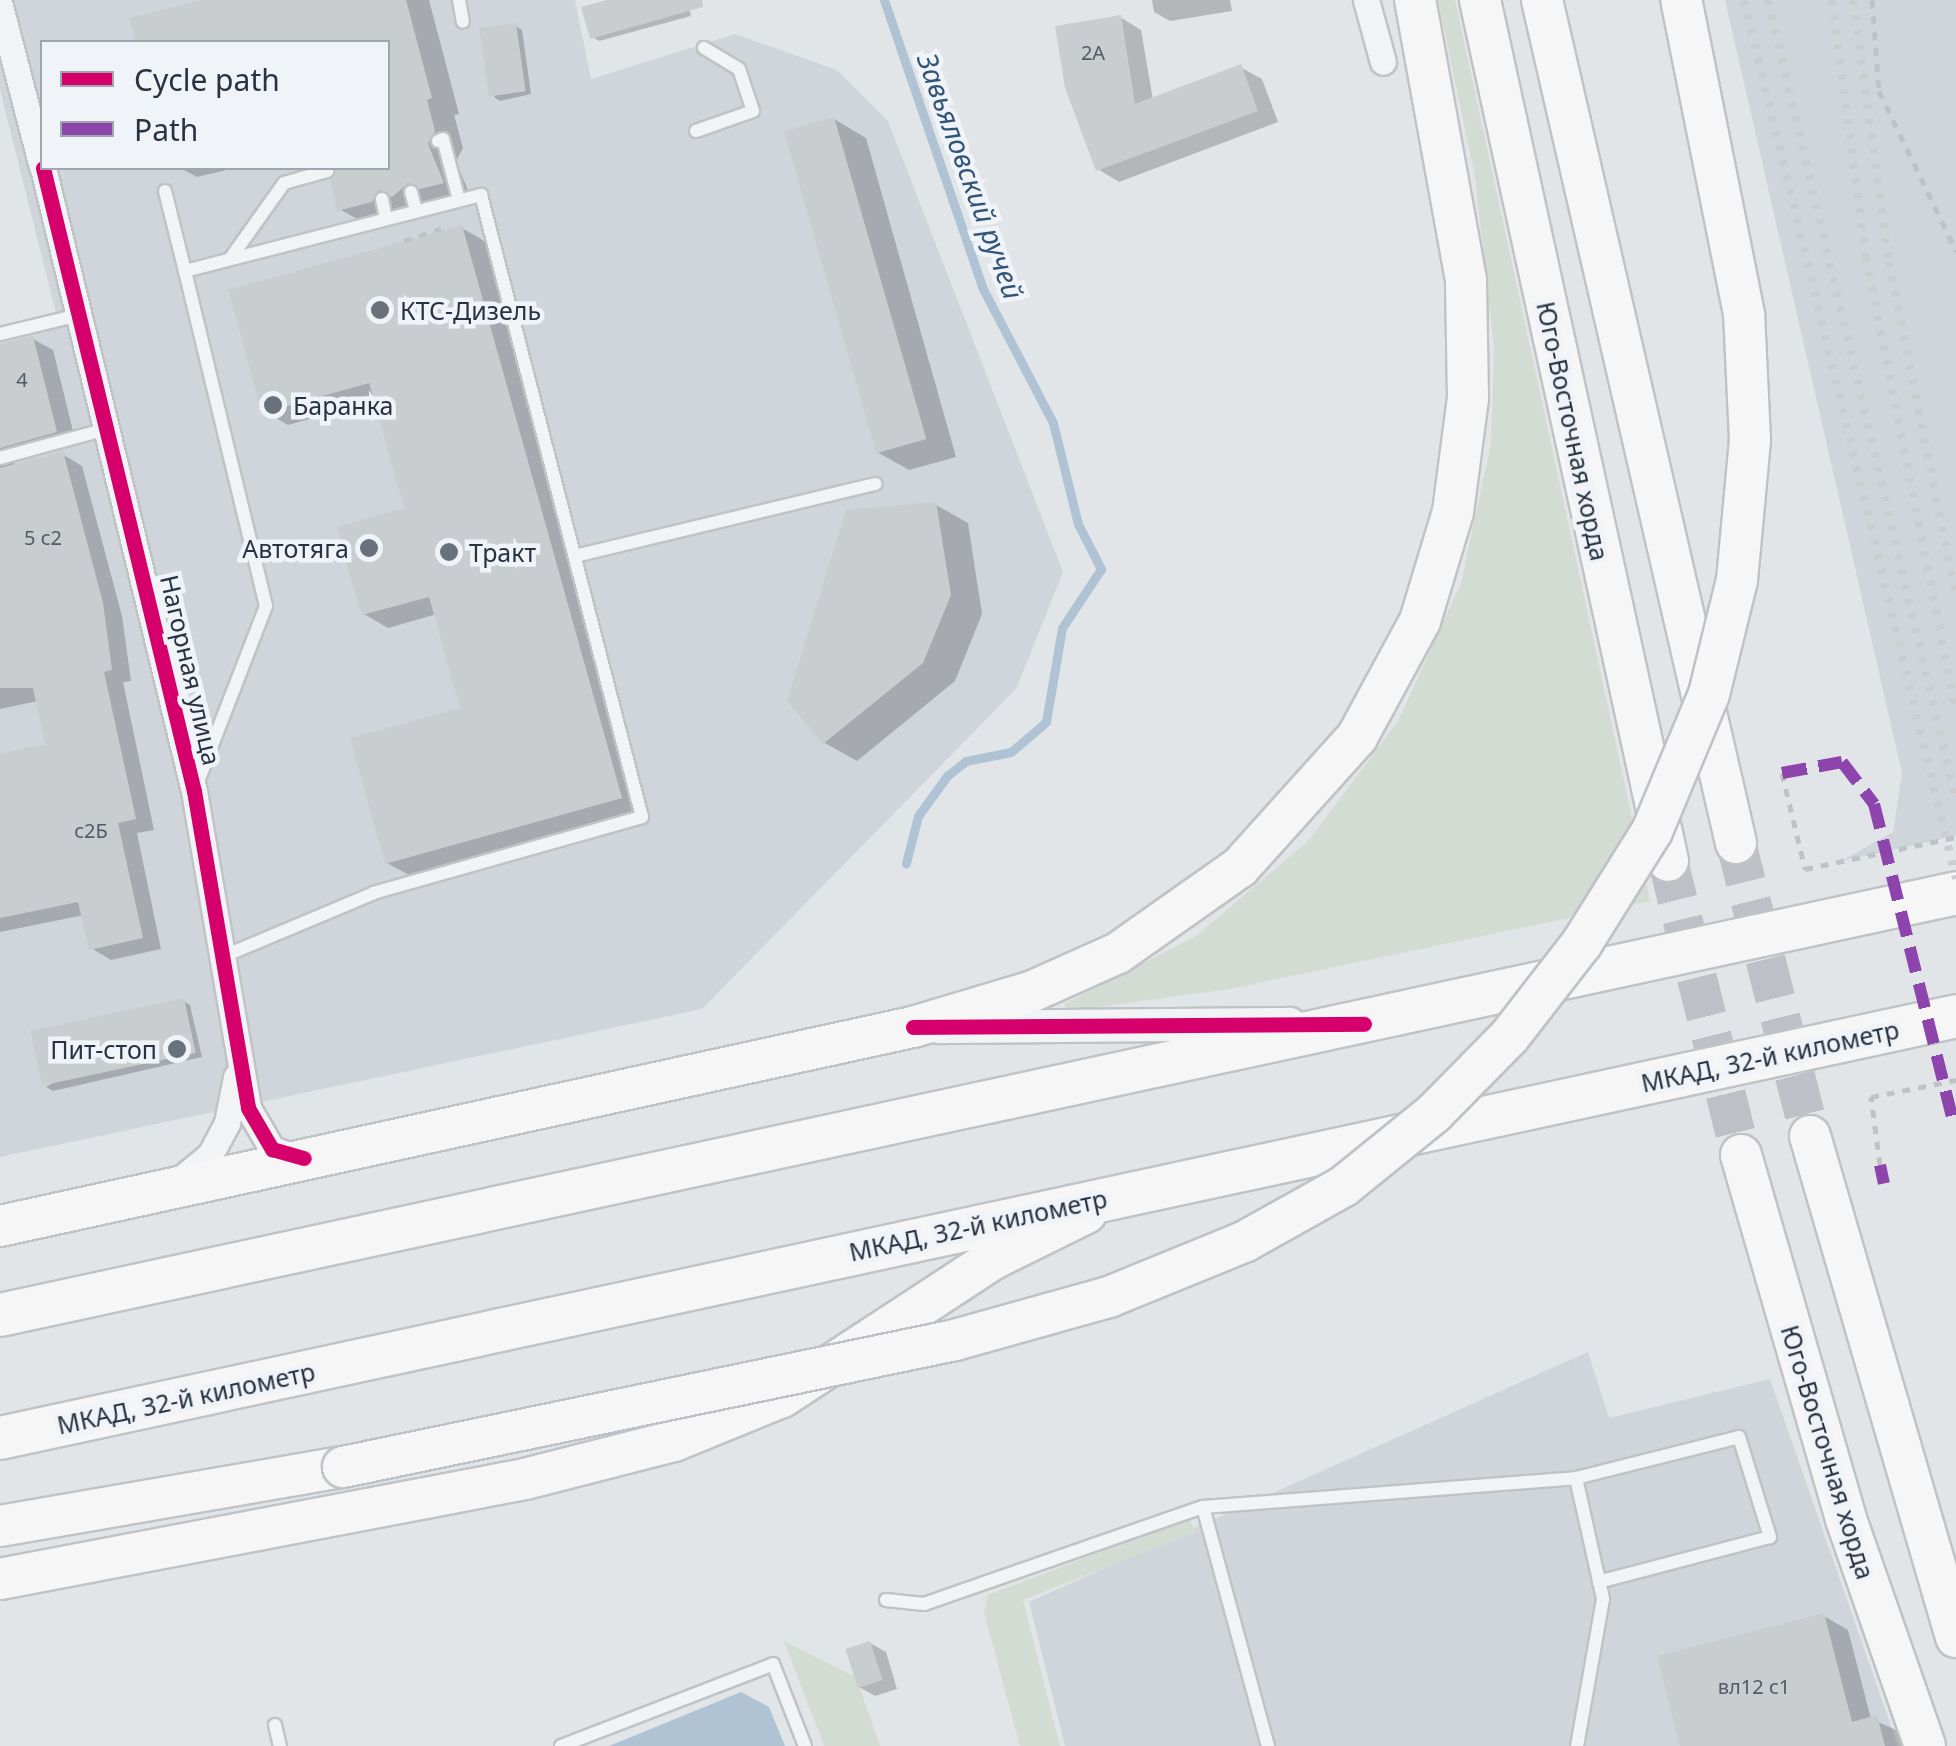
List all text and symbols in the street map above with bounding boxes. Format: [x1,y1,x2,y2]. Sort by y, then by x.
legend [40,40,390,170]
house number: 2А [1081,40,1105,64]
water label: Завьяловский ручей [911,49,1031,303]
text: Cycle path [134,59,280,100]
text: Path [134,109,198,150]
place label: КТС-Дизель [400,295,541,325]
marker: КТС-Дизель [369,299,391,321]
street label: Юго-Восточная хорда [1531,299,1615,563]
house number: 4 [16,367,28,391]
place label: Баранка [293,390,393,420]
marker: Баранка [262,394,284,416]
house number: 5 с2 [24,525,62,549]
place label: Автотяга [242,533,349,563]
marker: Автотяга [358,537,380,559]
place label: Тракт [469,537,536,567]
marker: Тракт [438,541,460,563]
street label: Нагорная улица [155,572,227,768]
house number: с2Б [74,818,108,842]
street label: МКАД, 32-й километр [1638,1014,1902,1098]
place label: Пит-стоп [50,1034,157,1064]
marker: Пит-стоп [166,1038,188,1060]
street label: МКАД, 32-й километр [846,1183,1110,1267]
street label: Юго-Восточная хорда [1775,1321,1881,1583]
street label: МКАД, 32-й километр [54,1356,318,1440]
house number: вл12 с1 [1718,1674,1790,1698]

